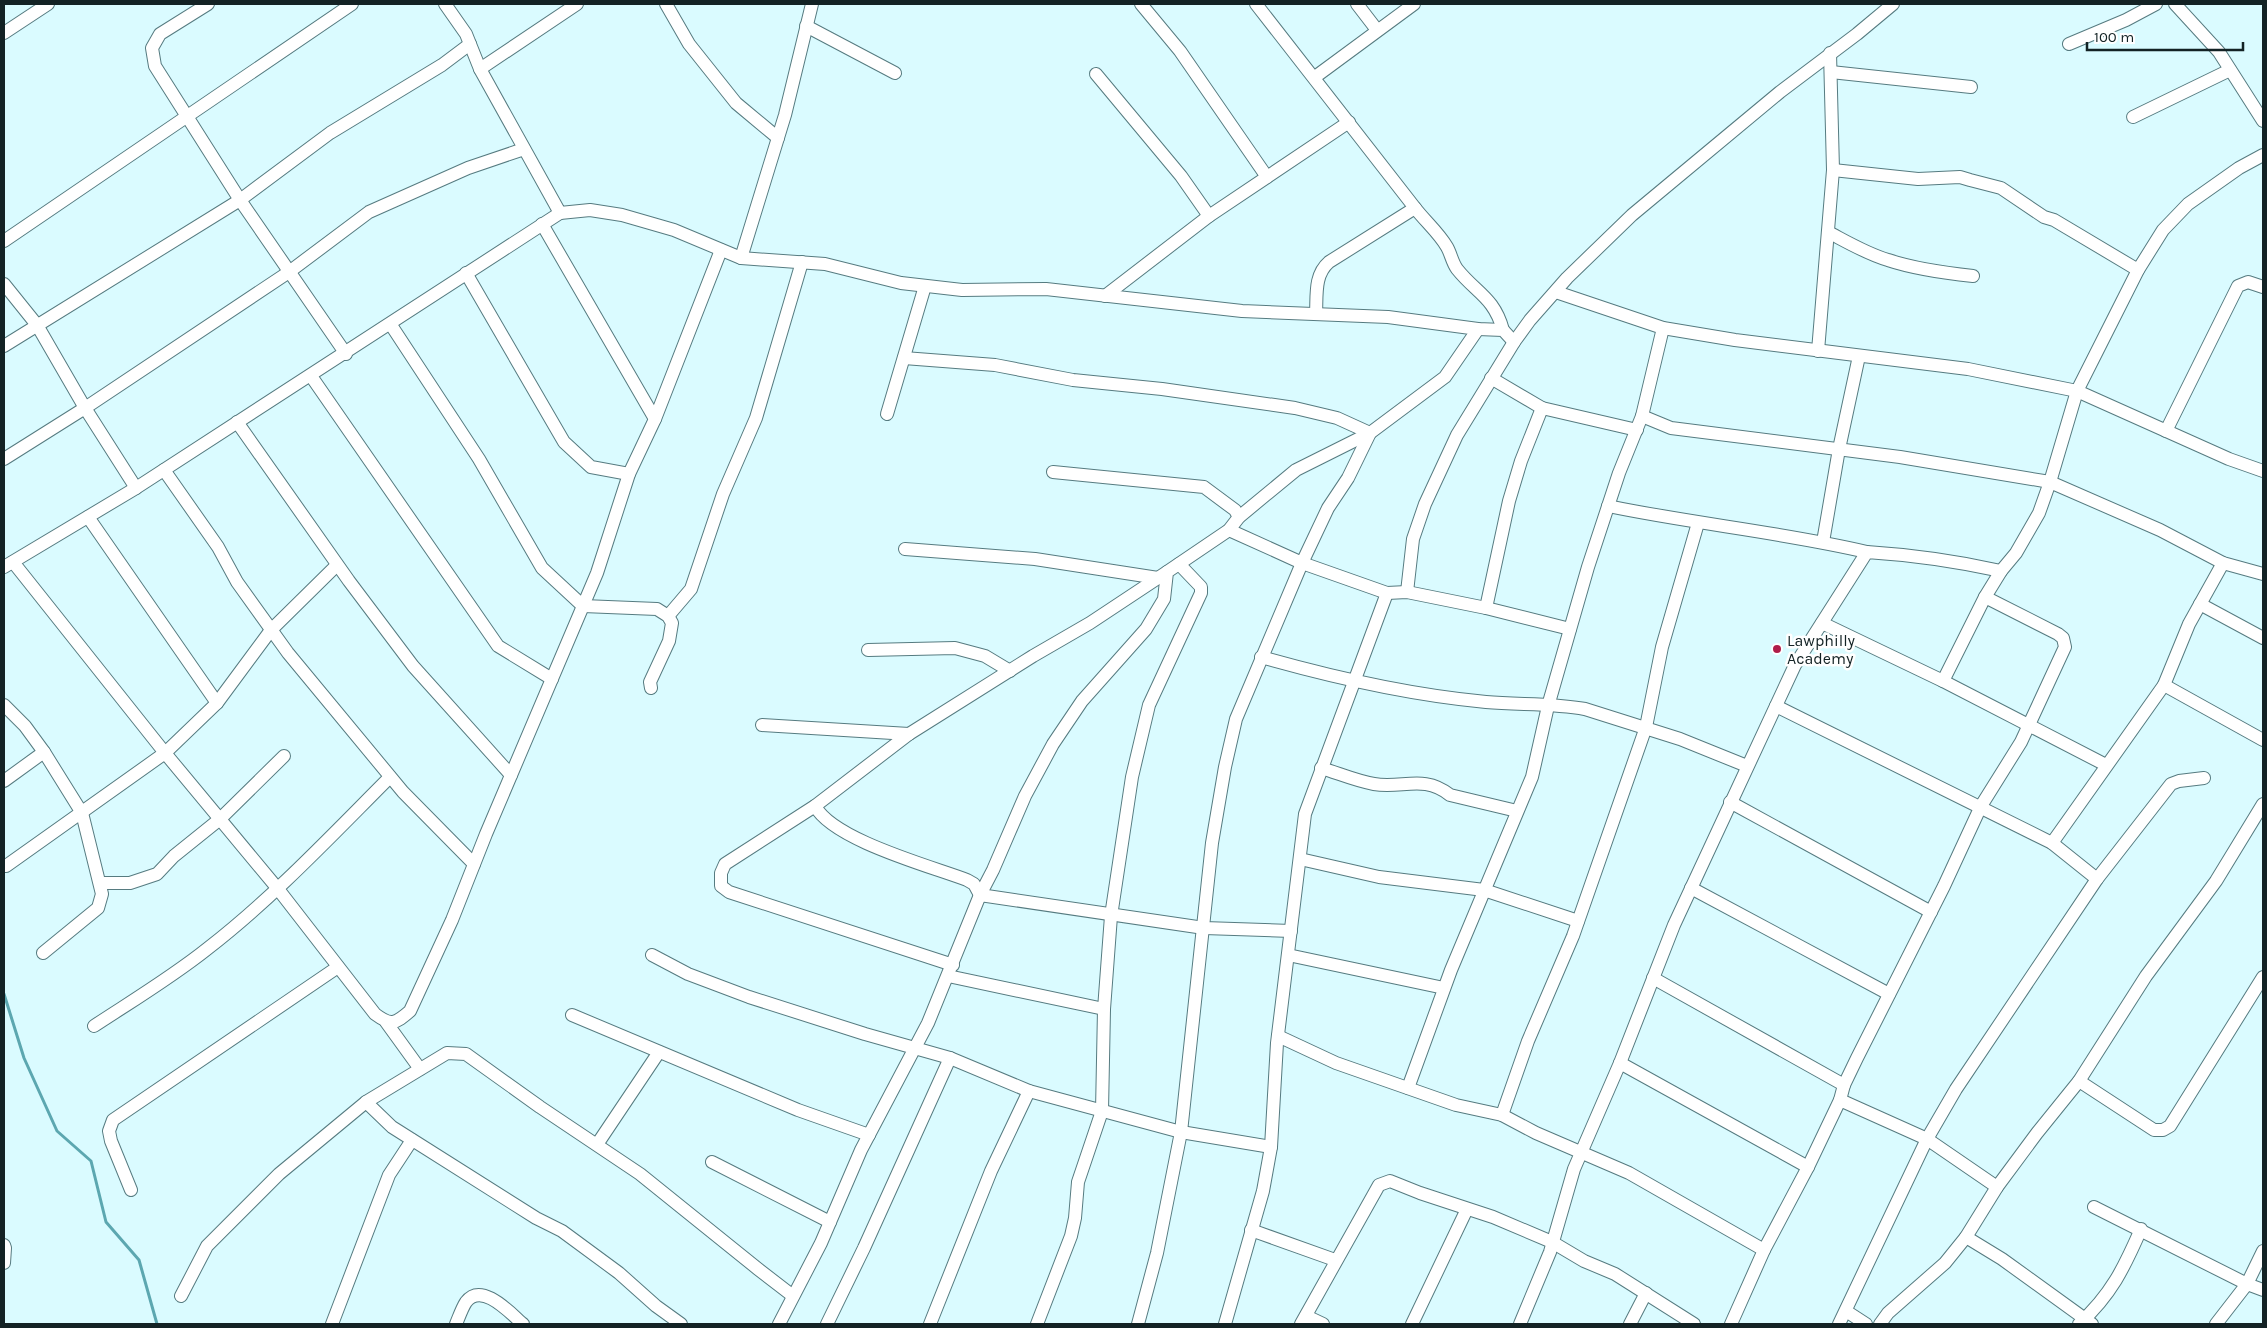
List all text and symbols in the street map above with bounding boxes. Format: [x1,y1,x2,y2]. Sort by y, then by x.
scale bar [2087,20,2243,52]
text: 100 m [2094,28,2134,46]
place label: Lawphilly Academy [1787,631,1856,668]
marker: Lawphilly Academy [1771,643,1783,655]

